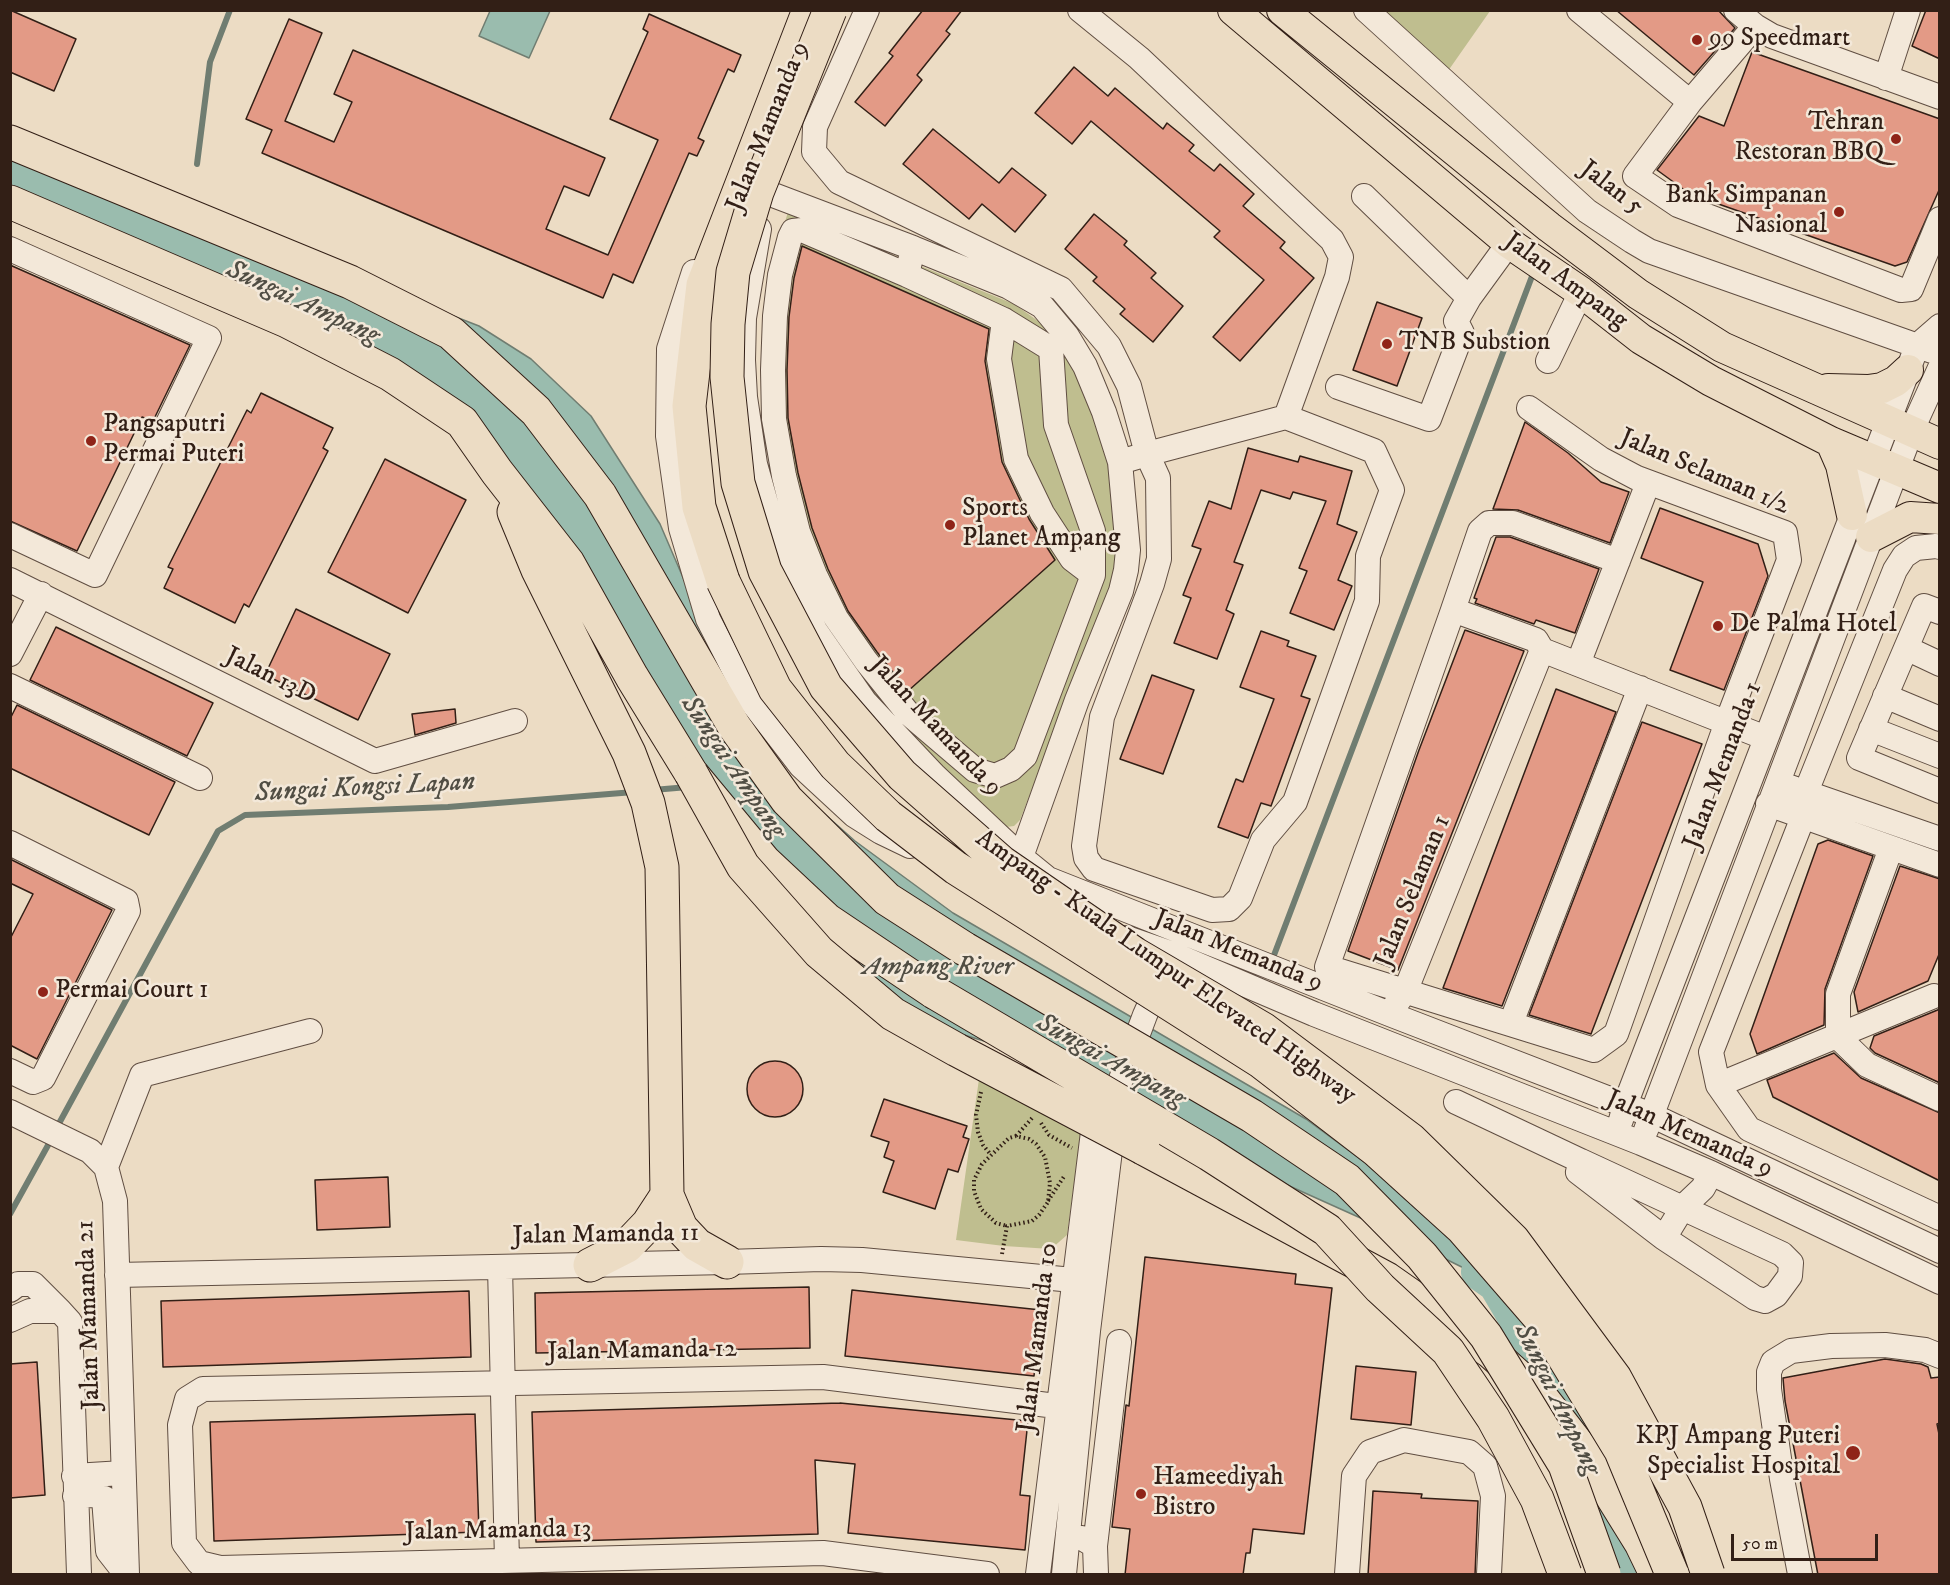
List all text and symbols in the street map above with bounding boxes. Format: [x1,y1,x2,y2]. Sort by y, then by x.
place label: 99 Speedmart [1709,24,1850,56]
marker: 99 Speedmart [1690,33,1704,47]
street label: Jalan Mamanda 9 [721,38,817,216]
place label: Tehran Restoran BBQ [1734,108,1884,170]
marker: Tehran Restoran BBQ [1889,132,1903,146]
street label: Jalan 5 [1573,155,1649,223]
place label: Bank Simpanan Nasional [1665,181,1827,243]
marker: Bank Simpanan Nasional [1832,205,1846,219]
street label: Jalan Ampang [1497,227,1633,337]
water label: Sungai Ampang [220,254,384,354]
place label: TNB Substion [1399,328,1550,360]
marker: TNB Substion [1380,337,1394,351]
place label: Pangsaputri Permai Puteri [103,410,244,472]
street label: Jalan Selaman 1/2 [1614,423,1794,523]
marker: Pangsaputri Permai Puteri [84,434,98,448]
place label: Sports Planet Ampang [962,494,1120,556]
marker: Sports Planet Ampang [943,518,957,532]
place label: De Palma Hotel [1730,610,1897,642]
marker: De Palma Hotel [1711,619,1725,633]
street label: Jalan 13D [219,642,321,712]
street label: Jalan Mamanda 9 [862,650,1008,804]
street label: Jalan Memanda 1 [1678,678,1770,854]
water label: Sungai Ampang [672,690,792,846]
water label: Sungai Kongsi Lapan [254,767,476,811]
street label: Jalan Selaman 1 [1369,811,1459,973]
street label: Ampang - Kuala Lumpur Elevated Highway [969,824,1361,1112]
street label: Jalan Memanda 9 [1149,904,1327,1000]
water label: Ampang River [863,952,1013,984]
place label: Permai Court 1 [55,976,209,1008]
marker: Permai Court 1 [36,985,50,999]
water label: Sungai Ampang [1030,1008,1190,1116]
street label: Jalan Memanda 9 [1601,1084,1777,1186]
street label: Jalan Mamanda 11 [513,1219,699,1253]
street label: Jalan Mamanda 21 [71,1220,109,1410]
street label: Jalan Mamanda 10 [1012,1241,1066,1435]
water label: Sungai Ampang [1505,1319,1607,1481]
street label: Jalan Mamanda 12 [547,1335,737,1369]
place label: KPJ Ampang Puteri Specialist Hospital [1635,1422,1840,1484]
marker: KPJ Ampang Puteri Specialist Hospital [1844,1444,1862,1462]
place label: Hameediyah Bistro [1153,1463,1284,1524]
marker: Hameediyah Bistro [1134,1487,1148,1501]
street label: Jalan Mamanda 13 [404,1515,592,1549]
scale bar [1734,1522,1881,1560]
text: 50 m [1742,1533,1778,1555]

